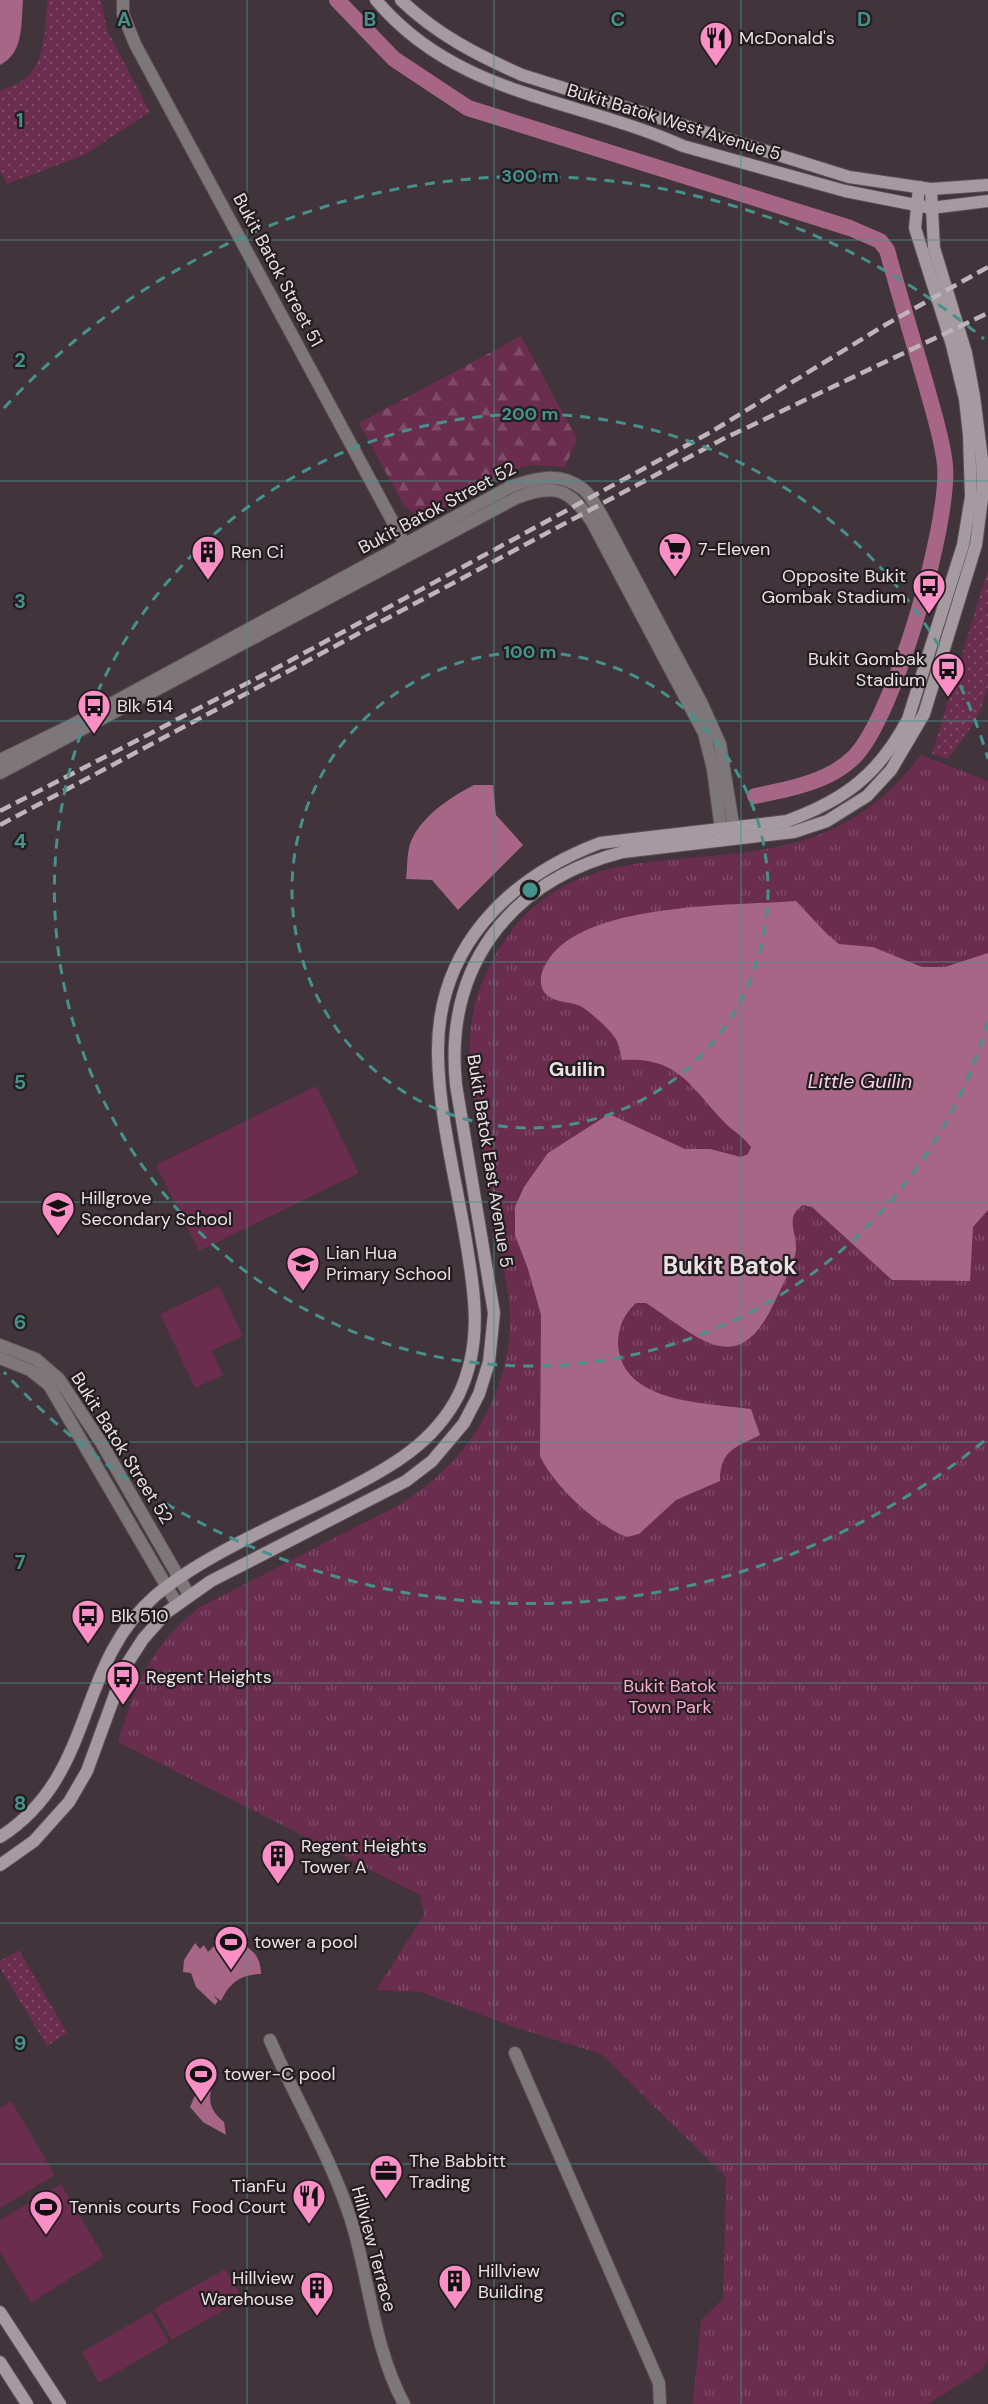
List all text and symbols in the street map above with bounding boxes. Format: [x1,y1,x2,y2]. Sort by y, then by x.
text: A [117,6,131,32]
text: B [364,6,376,32]
text: C [611,6,625,32]
text: D [857,6,871,32]
restaurant icon: McDonald's [698,20,734,67]
place label: McDonald's [739,26,835,50]
street label: Bukit Batok West Avenue 5 [564,78,784,166]
text: 1 [16,107,24,133]
text: 300 m [501,164,559,188]
street label: Bukit Batok Street 51 [227,189,329,351]
text: 2 [14,347,26,373]
text: 200 m [502,402,558,426]
street label: Bukit Batok Street 52 [354,456,520,560]
supermarket icon: 7-Eleven [657,531,693,578]
building icon: Ren Ci [190,534,226,581]
place label: 7-Eleven [698,537,770,561]
place label: Ren Ci [231,540,284,564]
place label: Opposite Bukit Gombak Stadium [761,564,906,609]
bus stop icon: Opposite Bukit Gombak Stadium [911,568,947,615]
text: 3 [14,588,26,614]
text: 100 m [503,640,557,664]
place label: Bukit Gombak Stadium [808,647,925,692]
bus stop icon: Bukit Gombak Stadium [930,651,966,698]
bus stop icon: Blk 514 [76,688,112,735]
place label: Blk 514 [117,694,173,718]
text: 4 [14,828,27,854]
centre of rings [520,880,540,900]
street label: Bukit Batok East Avenue 5 [461,1053,519,1269]
district label: Guilin [549,1056,605,1082]
water label: Little Guilin [808,1068,912,1094]
text: 5 [14,1069,26,1095]
place label: Hillgrove Secondary School [81,1186,232,1231]
school or university icon: Hillgrove Secondary School [40,1190,76,1237]
place label: Lian Hua Primary School [326,1241,451,1286]
school or university icon: Lian Hua Primary School [285,1245,321,1292]
district label: Bukit Batok [663,1250,797,1281]
text: 6 [14,1309,26,1335]
street label: Bukit Batok Street 52 [65,1367,179,1529]
text: 7 [15,1549,26,1575]
bus stop icon: Blk 510 [70,1598,106,1645]
place label: Blk 510 [111,1604,169,1628]
bus stop icon: Regent Heights [105,1659,141,1706]
place label: Regent Heights [146,1665,272,1689]
park label: Bukit Batok Town Park [623,1674,717,1719]
text: 8 [14,1790,26,1816]
place label: Regent Heights Tower A [301,1834,427,1879]
building icon: Regent Heights Tower A [260,1838,296,1885]
sports icon: tower a pool [213,1924,249,1971]
place label: tower a pool [254,1930,357,1954]
text: 9 [14,2030,26,2056]
sports icon: tower-C pool [183,2056,219,2103]
place label: tower-C pool [224,2062,335,2086]
place label: The Babbitt Trading [409,2149,506,2194]
office icon: The Babbitt Trading [368,2153,404,2200]
place label: TianFu Food Court [192,2174,286,2219]
restaurant icon: TianFu Food Court [291,2178,327,2225]
street label: Hillview Terrace [346,2184,402,2314]
sports icon: Tennis courts [28,2189,64,2236]
place label: Tennis courts [69,2195,181,2219]
place label: Hillview Building [478,2259,543,2304]
building icon: Hillview Building [437,2263,473,2310]
place label: Hillview Warehouse [201,2266,294,2311]
building icon: Hillview Warehouse [299,2270,335,2317]

